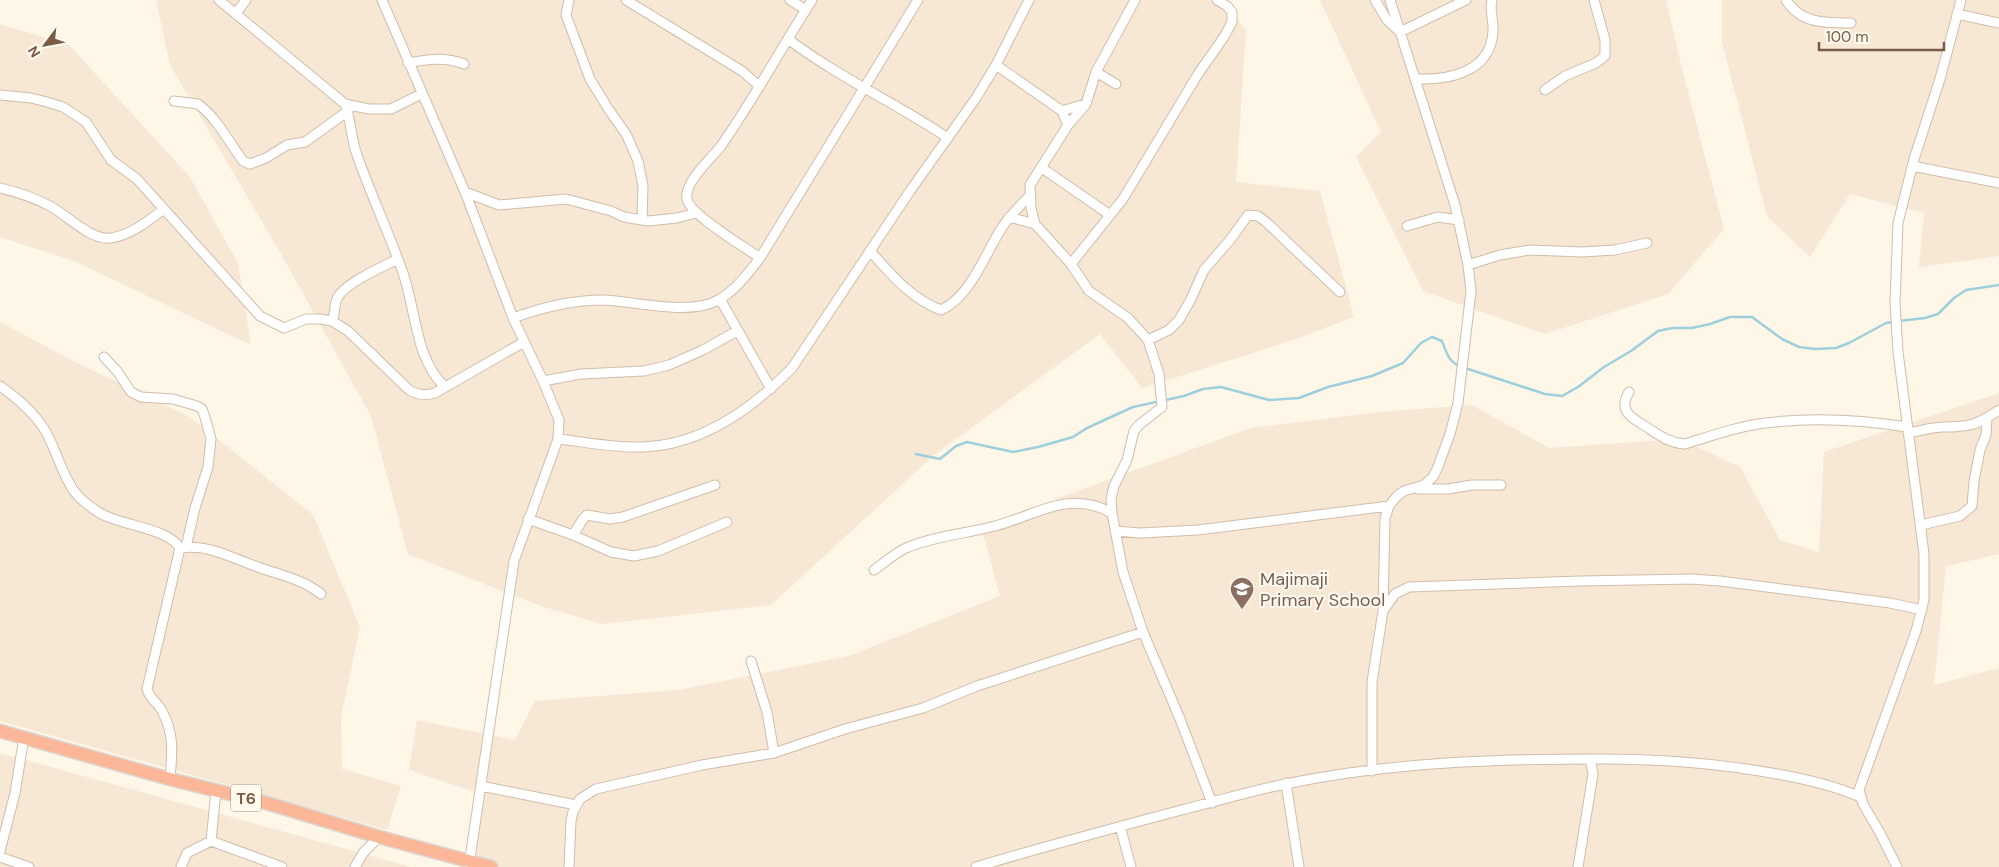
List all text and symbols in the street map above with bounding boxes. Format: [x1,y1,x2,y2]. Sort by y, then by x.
north arrow [20,20,70,70]
scale bar [1819,20,1944,52]
text: 100 m [1826,27,1869,47]
text: N [24,43,44,61]
place label: Majimaji Primary School [1260,567,1385,612]
school or university icon: Majimaji Primary School [1229,576,1255,610]
road number: T6 [231,784,261,811]

